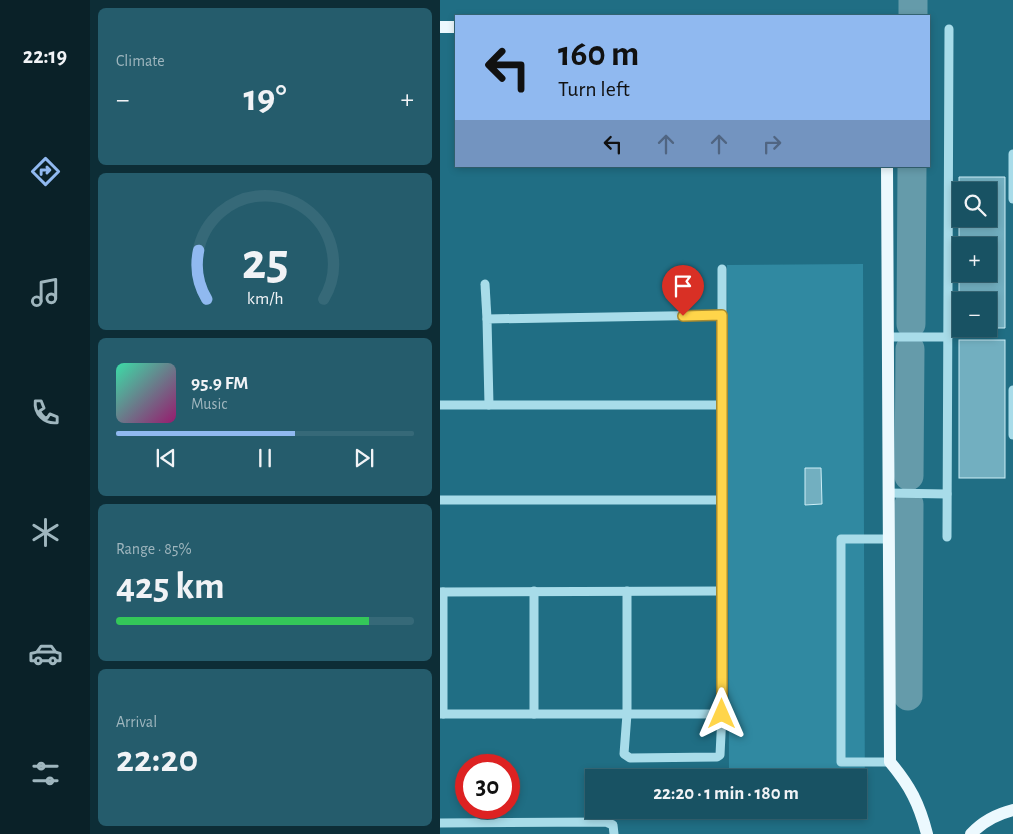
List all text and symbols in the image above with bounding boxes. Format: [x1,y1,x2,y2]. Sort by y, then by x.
icon: left [475,35,540,100]
text: 160 m [558,37,639,72]
text: 22:19 [23,45,67,67]
text: Climate [116,53,165,69]
text: Turn left [558,78,630,100]
text: 19° [243,80,287,118]
text: − [116,86,129,114]
text: + [401,86,414,114]
icon: left [599,130,627,158]
icon: ahead [652,130,680,158]
icon: ahead [705,130,733,158]
icon: right [758,130,786,158]
icon: directions [28,154,63,189]
map controls [952,182,997,337]
button: search [952,182,997,227]
text: 25 [242,236,288,288]
button: + [952,237,997,282]
pin [662,265,704,316]
icon: arrive [669,272,697,300]
icon: music [28,275,63,310]
text: km/h [247,290,283,308]
button: − [952,292,997,337]
text: 95.9 FM [191,374,248,393]
icon: phone [28,395,63,430]
text: Music [191,396,227,412]
icon: previous [152,444,180,472]
icon: pause [251,444,279,472]
icon: next [350,444,378,472]
icon: climate [28,515,63,550]
text: Range · 85% [116,541,192,557]
text: 425 km [116,568,225,606]
icon: car [28,636,63,671]
position arrow [695,687,747,739]
text: Arrival [116,714,157,730]
text: 22:20 [116,741,198,779]
speed limit sign: 30 [455,754,520,819]
icon: filters [28,756,63,791]
text: 22:20 · 1 min · 180 m [653,784,799,803]

